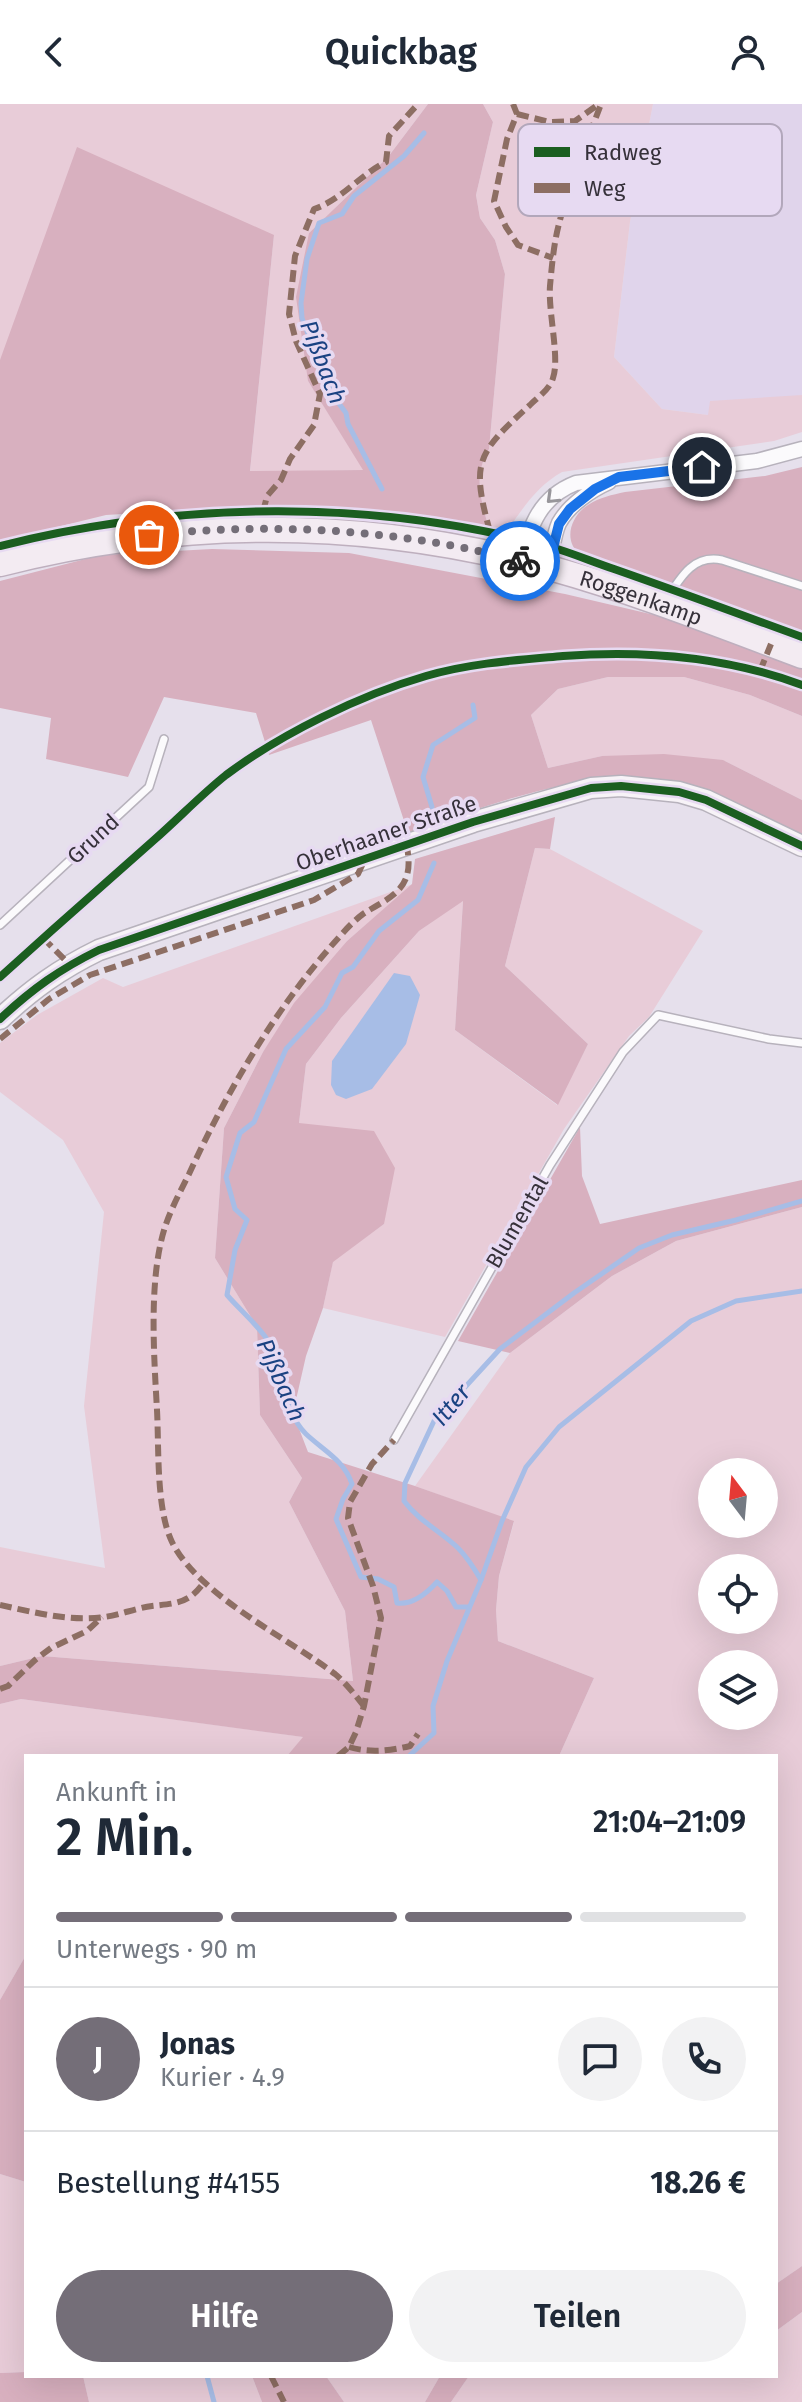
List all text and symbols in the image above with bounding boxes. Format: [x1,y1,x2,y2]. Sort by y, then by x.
icon: back [32,30,76,74]
text: Quickbag [325,30,477,74]
icon: person [726,30,770,74]
legend [518,124,782,216]
text: Radweg [584,139,662,166]
text: Weg [584,175,626,202]
water label: Pißbach [294,316,352,408]
pin [668,433,736,501]
icon: home [680,445,724,489]
one-way arrow [547,488,561,503]
pin [115,501,183,569]
icon: bag [127,513,171,557]
courier [480,521,560,601]
icon: bike [498,539,542,583]
street label: Roggenkamp [576,564,706,631]
street label: Oberhaaner Straße [292,789,480,877]
street label: Grund [61,808,125,870]
street label: Blumental [480,1171,554,1273]
water label: Pißbach [250,1334,312,1426]
water label: Itter [426,1378,477,1431]
north arrow [698,1458,778,1538]
map controls [698,1458,778,1730]
button: locate [698,1554,778,1634]
button: layers [698,1650,778,1730]
text: Ankunft in [56,1777,177,1808]
text: 21:04–21:09 [593,1804,746,1840]
text: 2 Min. [56,1806,193,1869]
text: Unterwegs · 90 m [56,1934,257,1965]
button: chat [558,2017,642,2101]
button: phone [662,2017,746,2101]
text: Jonas [160,2026,235,2062]
text: J [93,2041,103,2077]
text: Kurier · 4.9 [160,2062,285,2093]
text: Bestellung #4155 [56,2165,280,2201]
text: 18.26 € [650,2165,746,2201]
button: Hilfe [56,2270,393,2362]
button: Teilen [409,2270,746,2362]

